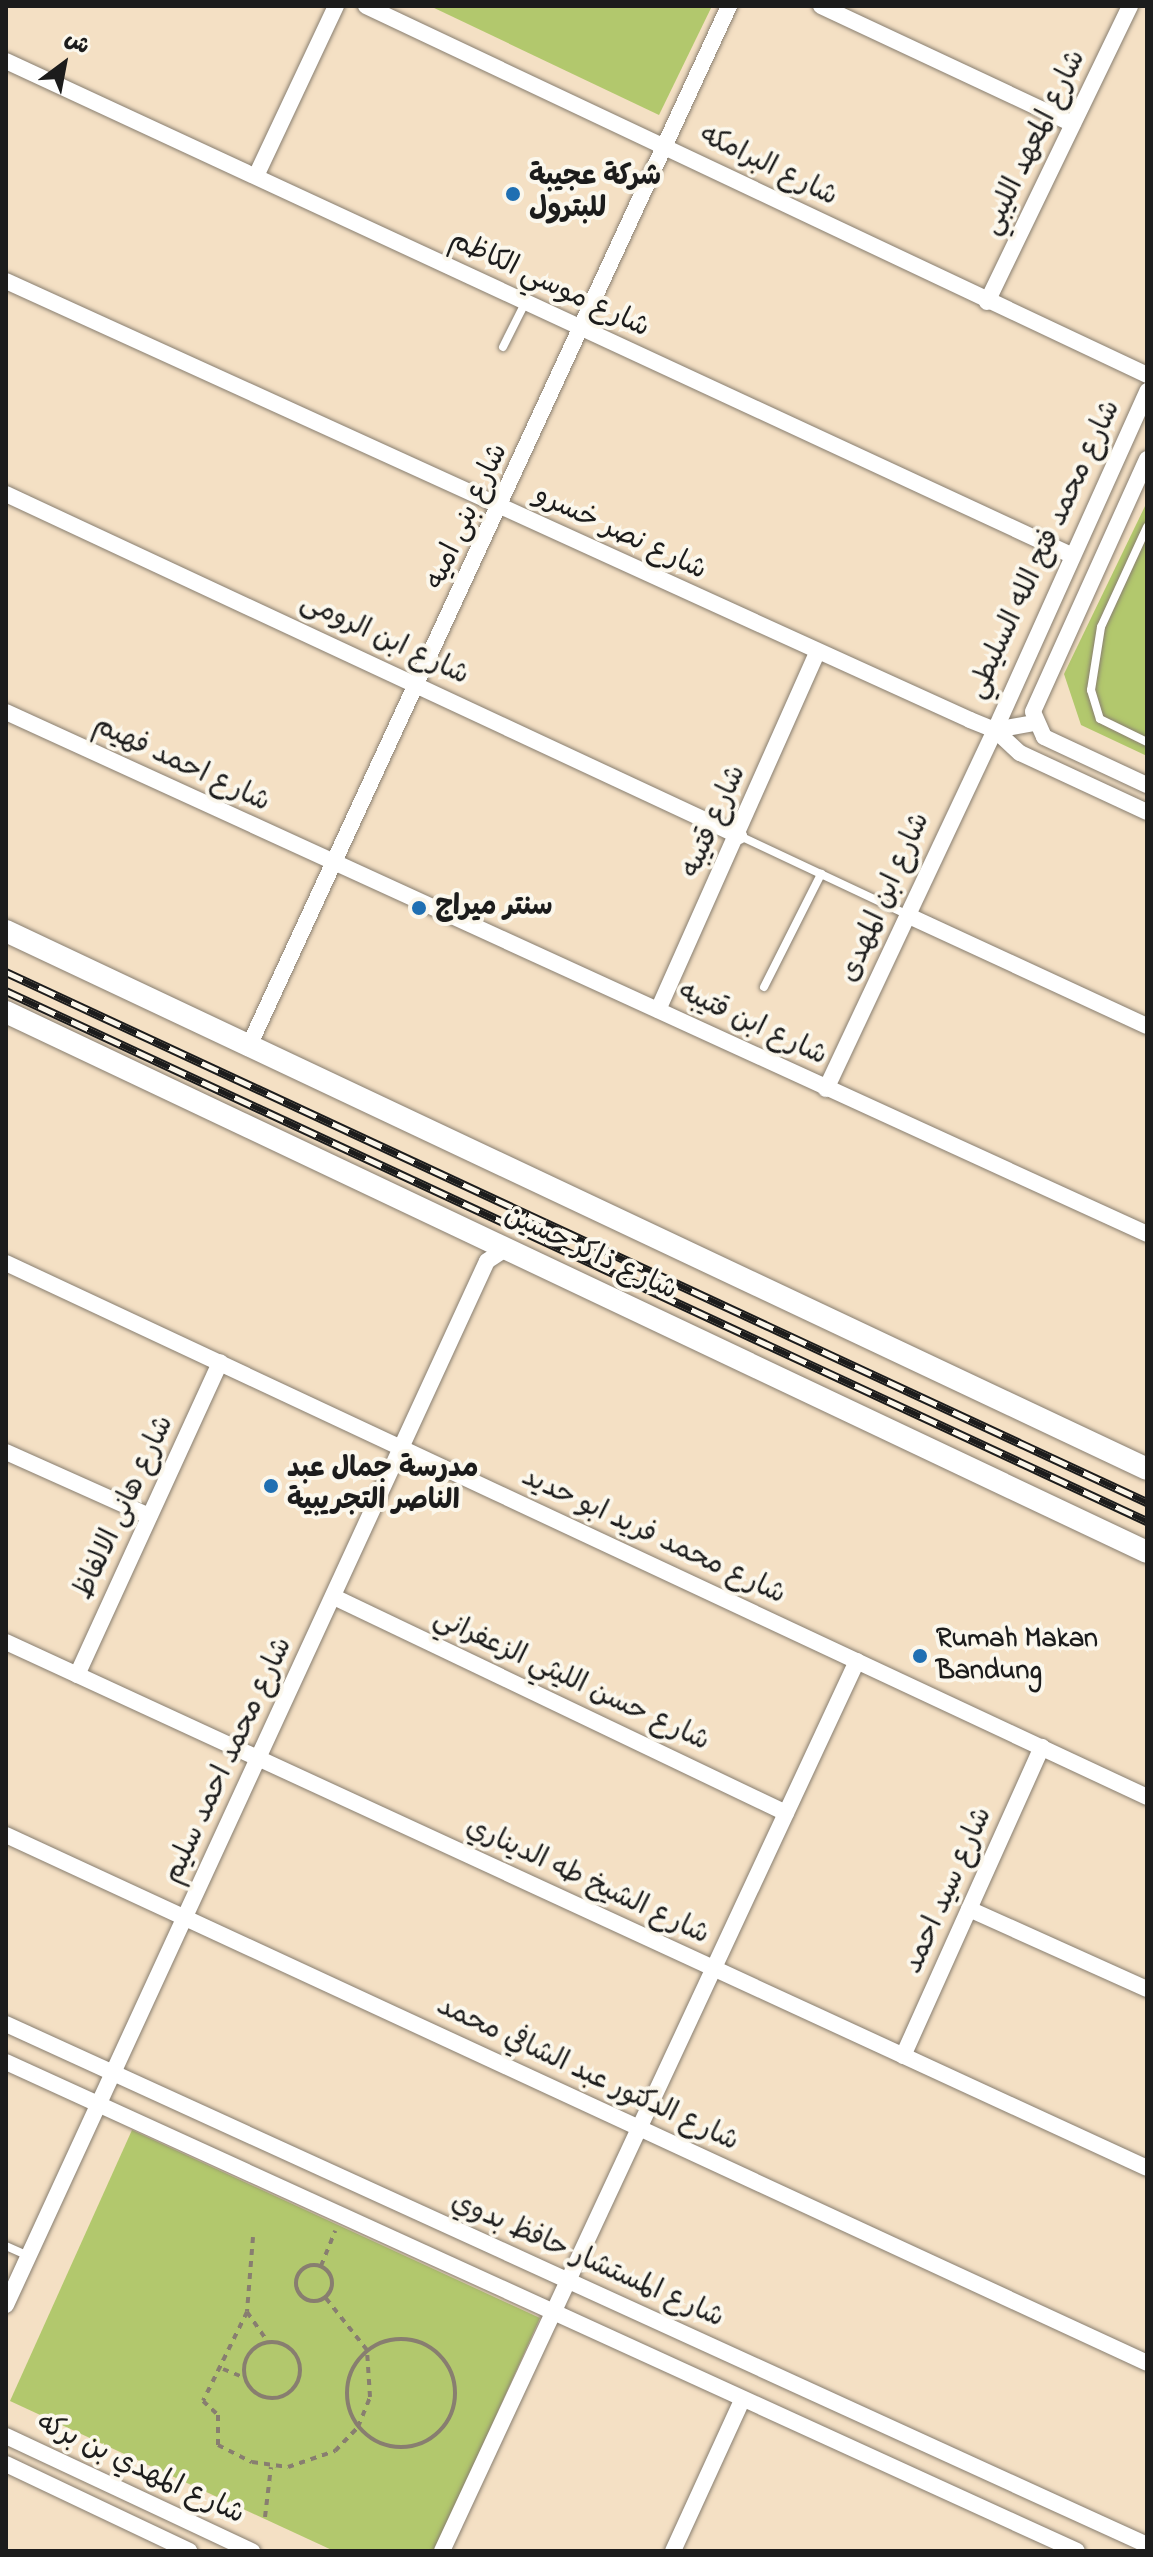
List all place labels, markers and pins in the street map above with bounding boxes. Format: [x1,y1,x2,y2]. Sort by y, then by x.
place label: شركة عجيبة للبترول [529,161,661,227]
marker: شركة عجيبة للبترول [504,185,522,203]
place label: سنتر ميراج [435,891,553,925]
marker: سنتر ميراج [410,899,428,917]
place label: مدرسة جمال عبد الناصر التجريبية [287,1453,479,1519]
marker: مدرسة جمال عبد الناصر التجريبية [262,1477,280,1495]
place label: Rumah Makan Bandung [936,1623,1098,1689]
marker: Rumah Makan Bandung [911,1647,929,1665]

